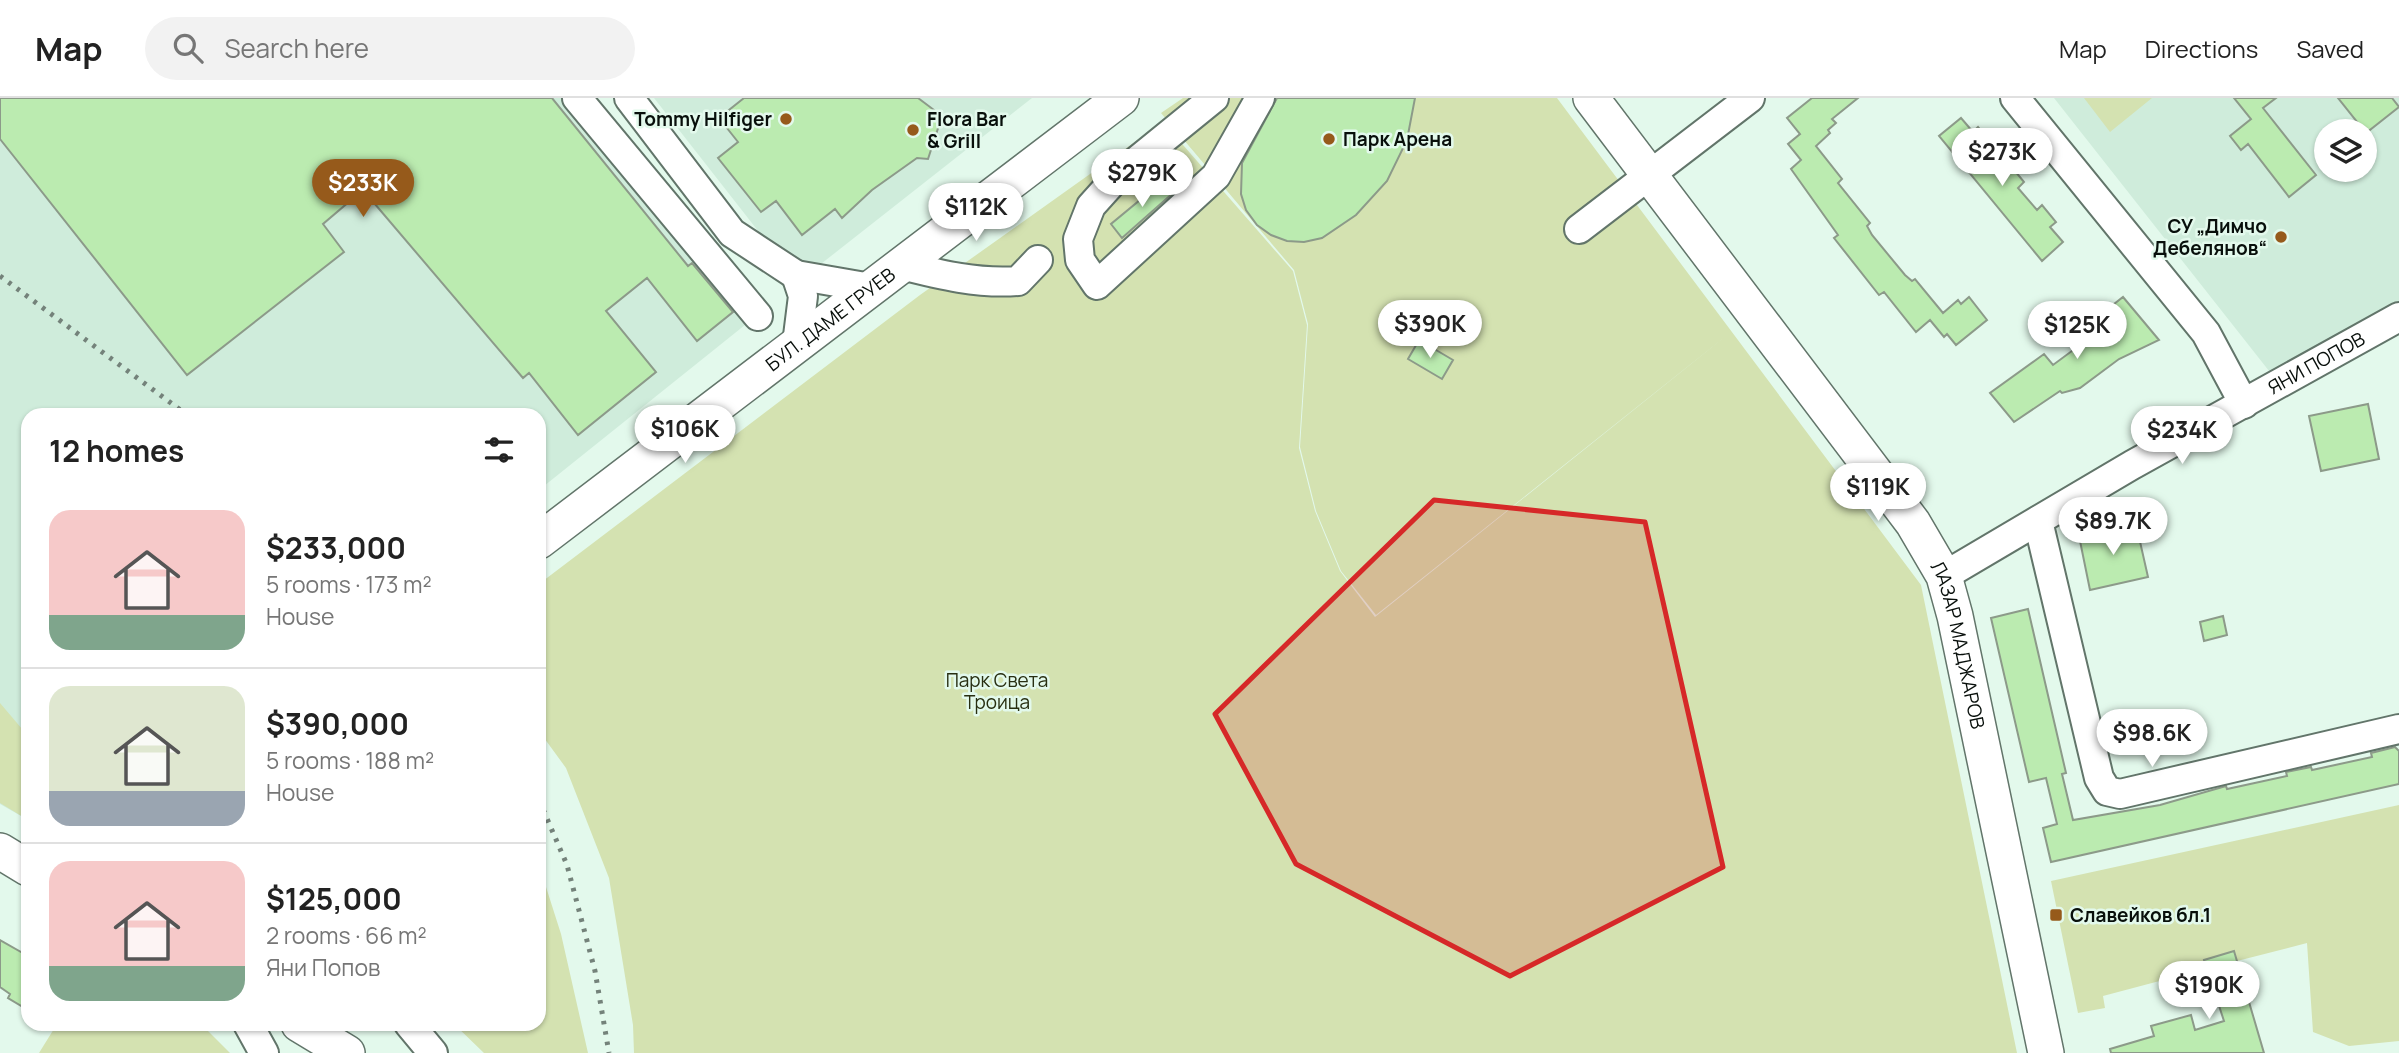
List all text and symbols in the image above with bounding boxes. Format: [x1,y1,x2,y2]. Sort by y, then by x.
search box [145,17,635,80]
text: Map [35,26,103,71]
icon: search [169,29,207,67]
text: Search here [225,30,369,66]
text: Map [2059,32,2107,65]
text: Directions [2145,32,2258,65]
text: Saved [2296,32,2364,65]
place label: Tommy Hilfiger [634,106,772,132]
place label: Flora Bar & Grill [927,106,1007,154]
marker: Tommy Hilfiger [778,111,794,127]
map controls [2314,119,2377,182]
button: layers [2314,119,2377,182]
marker: Flora Bar & Grill [905,122,921,138]
place label: Парк Арена [1343,126,1452,152]
pin: $273K [1953,129,2051,188]
marker: Парк Арена [1321,131,1337,147]
text: $273K [1968,135,2036,167]
pin: $279K [1093,150,1191,209]
text: $279K [1107,156,1177,188]
pin: $233K [314,159,412,219]
text: $233K [328,166,398,198]
pin: $112K [927,184,1025,243]
text: $112K [944,190,1008,222]
place label: СУ „Димчо Дебелянов“ [2153,213,2267,261]
marker: СУ „Димчо Дебелянов“ [2273,229,2289,245]
street label: БУЛ. ДАМЕ ГРУЕВ [760,261,901,377]
pin: $390K [1381,300,1479,360]
pin: $125K [2028,302,2126,361]
text: $390K [1394,307,1466,339]
text: $125K [2044,308,2110,340]
street label: ЯНИ ПОПОВ [2263,325,2370,400]
pin: $106K [636,406,734,465]
pin: $234K [2133,406,2231,466]
text: $106K [651,412,719,444]
text: $234K [2147,413,2217,445]
text: 12 homes [49,430,184,471]
icon: filters [480,431,518,469]
pin: $119K [1829,464,1927,523]
text: $119K [1846,470,1910,502]
pin: $89.7K [2056,498,2170,557]
text: $89.7K [2075,504,2151,536]
text: $233,000 [266,527,406,568]
icon: home [105,538,189,622]
street label: ЛАЗАР МАДЖАРОВ [1925,556,1991,732]
text: 5 rooms · 173 m² [266,568,432,600]
text: House [266,600,335,632]
park label: Парк Света Троица [946,667,1048,715]
text: $390,000 [266,703,409,744]
pin: $98.6K [2095,710,2209,769]
icon: home [105,714,189,798]
text: $98.6K [2113,716,2191,748]
text: 5 rooms · 188 m² [266,744,434,776]
text: House [266,776,335,808]
text: $125,000 [266,878,402,919]
icon: home [105,889,189,973]
place label: Славейков бл.1 [2070,902,2211,928]
marker: Славейков бл.1 [2048,907,2064,923]
text: 2 rooms · 66 m² [266,919,427,951]
text: Яни Попов [266,951,380,983]
pin: $190K [2160,962,2258,1021]
text: $190K [2175,968,2243,1000]

